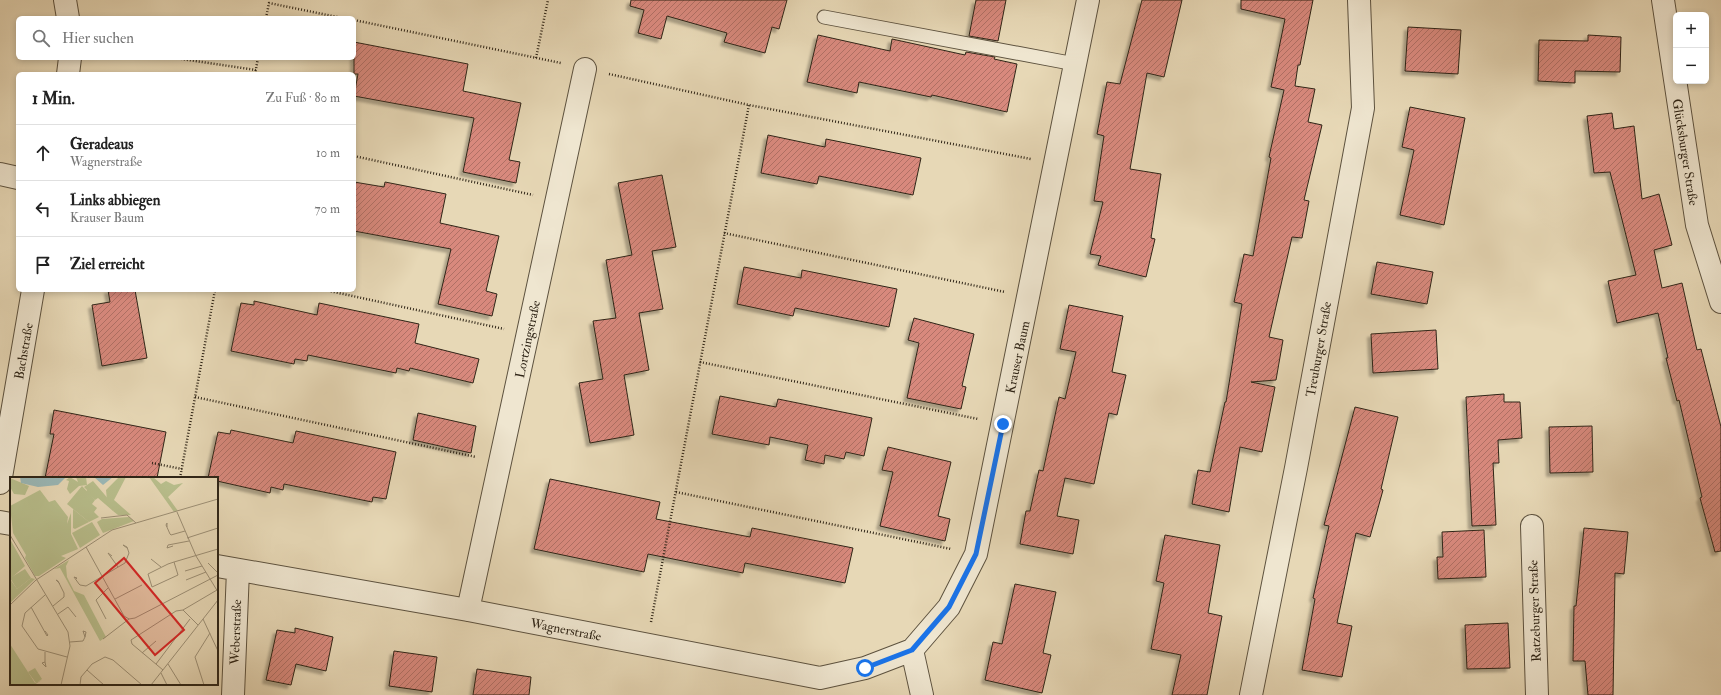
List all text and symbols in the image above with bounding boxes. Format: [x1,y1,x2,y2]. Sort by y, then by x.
map controls [1673,12,1709,84]
button: + [1673,12,1709,48]
search box [16,16,356,60]
icon: search [30,27,52,49]
text: Hier suchen [62,29,134,48]
button: − [1673,48,1709,84]
text: 1 Min. [32,88,75,109]
text: Zu Fuß · 80 m [266,90,340,106]
street label: Glücksburger Straße [1669,98,1701,207]
text: Geradeaus [70,135,133,154]
icon: ahead [32,142,54,164]
text: 10 m [316,145,340,161]
text: Wagnerstraße [70,154,142,170]
text: Links abbiegen [70,191,160,210]
icon: left [32,198,54,220]
text: 70 m [315,201,340,217]
text: Krauser Baum [70,210,144,226]
icon: arrive [32,254,54,276]
text: Ziel erreicht [70,255,145,274]
street label: Lortzingstraße [512,298,544,379]
street label: Treuburger Straße [1303,300,1335,398]
street label: Krauser Baum [1002,319,1034,395]
street label: Bachstraße [11,321,37,381]
route end [994,415,1012,433]
inset map [10,477,218,685]
street label: Ratzeburger Straße [1525,559,1545,662]
street label: Weberstraße [227,598,245,666]
street label: Wagnerstraße [528,615,603,645]
route start [856,659,874,677]

